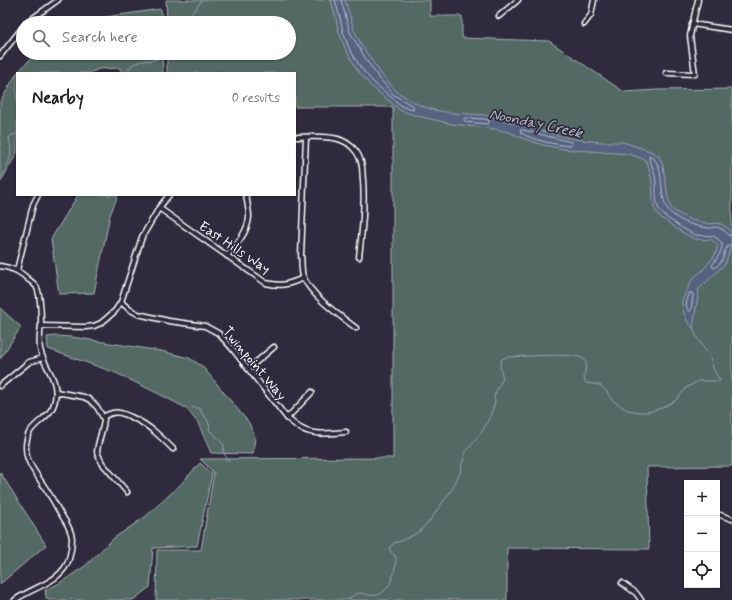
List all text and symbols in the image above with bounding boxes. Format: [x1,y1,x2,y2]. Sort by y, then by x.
search box [16,16,296,60]
icon: search [30,27,52,49]
text: Search here [62,28,138,48]
text: Nearby [32,87,84,109]
text: 0 results [232,90,280,107]
water label: Noonday Creek [487,104,586,144]
street label: East Hills Way [195,217,274,278]
street label: Twinpoint Way [218,323,290,404]
map controls [684,480,720,588]
button: + [684,480,720,516]
button: − [684,516,720,552]
button: locate [684,552,720,588]

